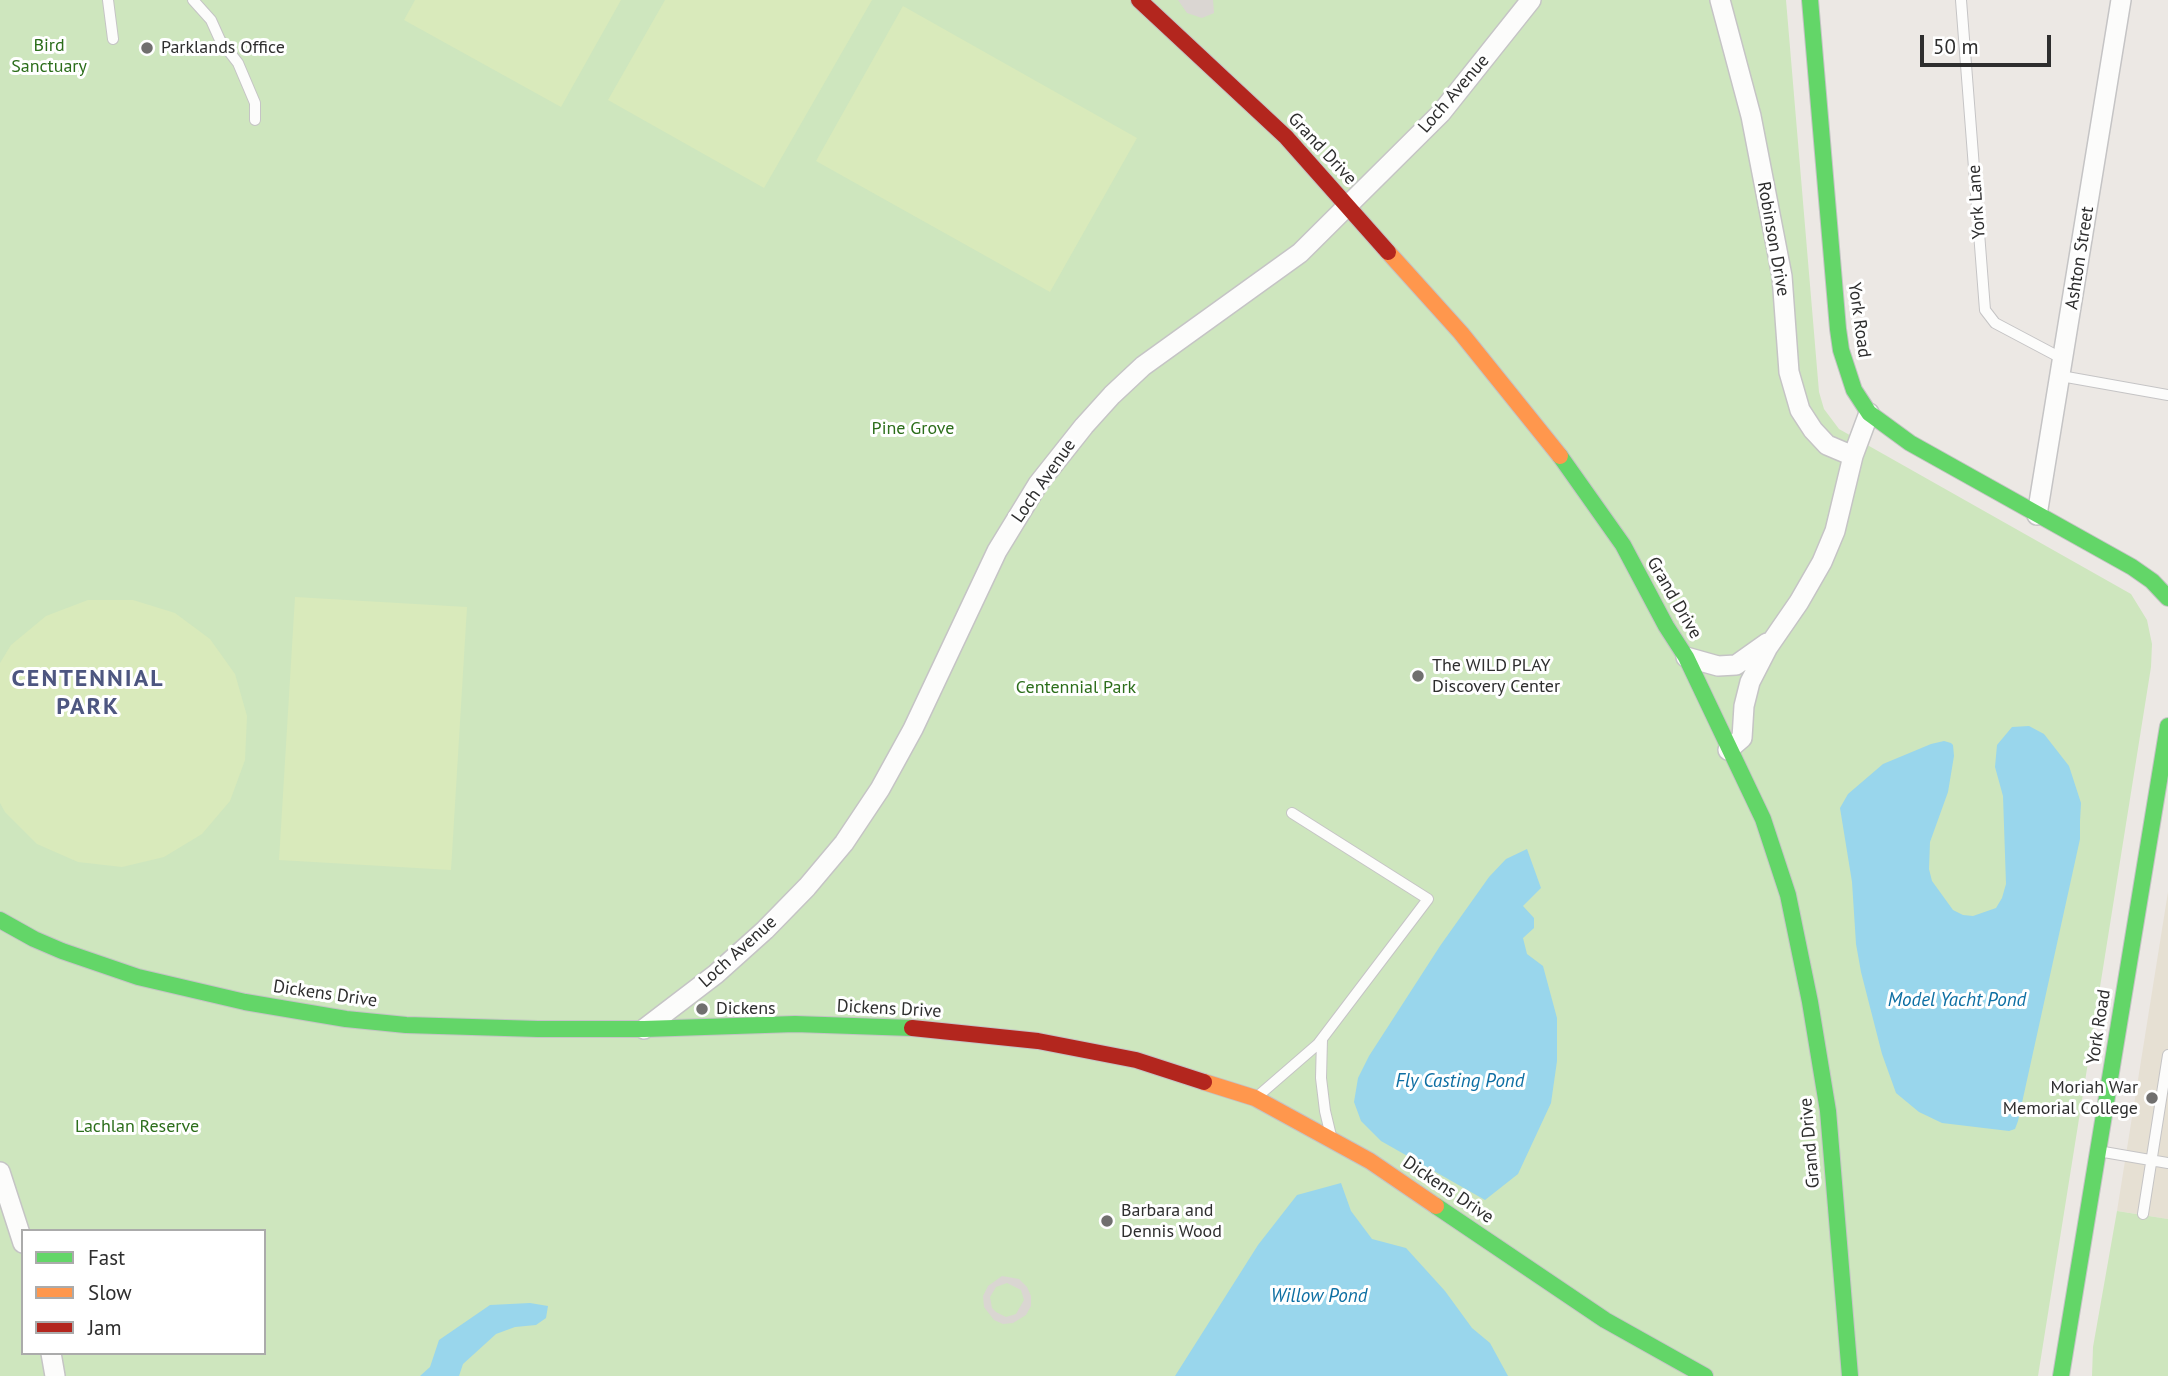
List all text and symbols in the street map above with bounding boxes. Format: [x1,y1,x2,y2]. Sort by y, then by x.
scale bar [1923,21,2054,65]
text: 50 m [1933,33,1979,60]
park label: Bird Sanctuary [11,35,87,78]
place label: Parklands Office [161,37,285,59]
marker: Parklands Office [139,40,155,56]
street label: Loch Avenue [1414,50,1494,138]
street label: Grand Drive [1283,108,1361,190]
street label: York Lane [1964,164,1990,240]
street label: Robinson Drive [1752,180,1794,298]
street label: Ashton Street [2061,205,2099,311]
street label: York Road [1843,281,1875,359]
park label: Pine Grove [872,418,954,440]
street label: Loch Avenue [1007,435,1081,527]
street label: Grand Drive [1642,553,1706,643]
place label: The WILD PLAY Discovery Center [1432,655,1560,698]
district label: CENTENNIAL PARK [13,665,163,721]
marker: The WILD PLAY Discovery Center [1410,668,1426,684]
park label: Centennial Park [1016,677,1136,699]
street label: Loch Avenue [695,912,781,992]
street label: Dickens Drive [272,976,378,1012]
street label: York Road [2082,988,2116,1066]
water label: Model Yacht Pond [1888,990,2026,1012]
street label: Dickens Drive [836,995,942,1023]
place label: Dickens [716,998,776,1020]
marker: Dickens [694,1001,710,1017]
water label: Fly Casting Pond [1396,1071,1524,1093]
place label: Moriah War Memorial College [2003,1077,2138,1120]
marker: Moriah War Memorial College [2144,1090,2160,1106]
street label: Grand Drive [1795,1097,1825,1189]
park label: Lachlan Reserve [75,1116,199,1138]
street label: Dickens Drive [1399,1152,1497,1228]
place label: Barbara and Dennis Wood [1121,1200,1222,1242]
marker: Barbara and Dennis Wood [1099,1213,1115,1229]
legend [21,1229,266,1355]
text: Fast [88,1244,125,1271]
text: Slow [88,1279,132,1306]
water label: Willow Pond [1271,1286,1367,1308]
text: Jam [88,1314,122,1341]

